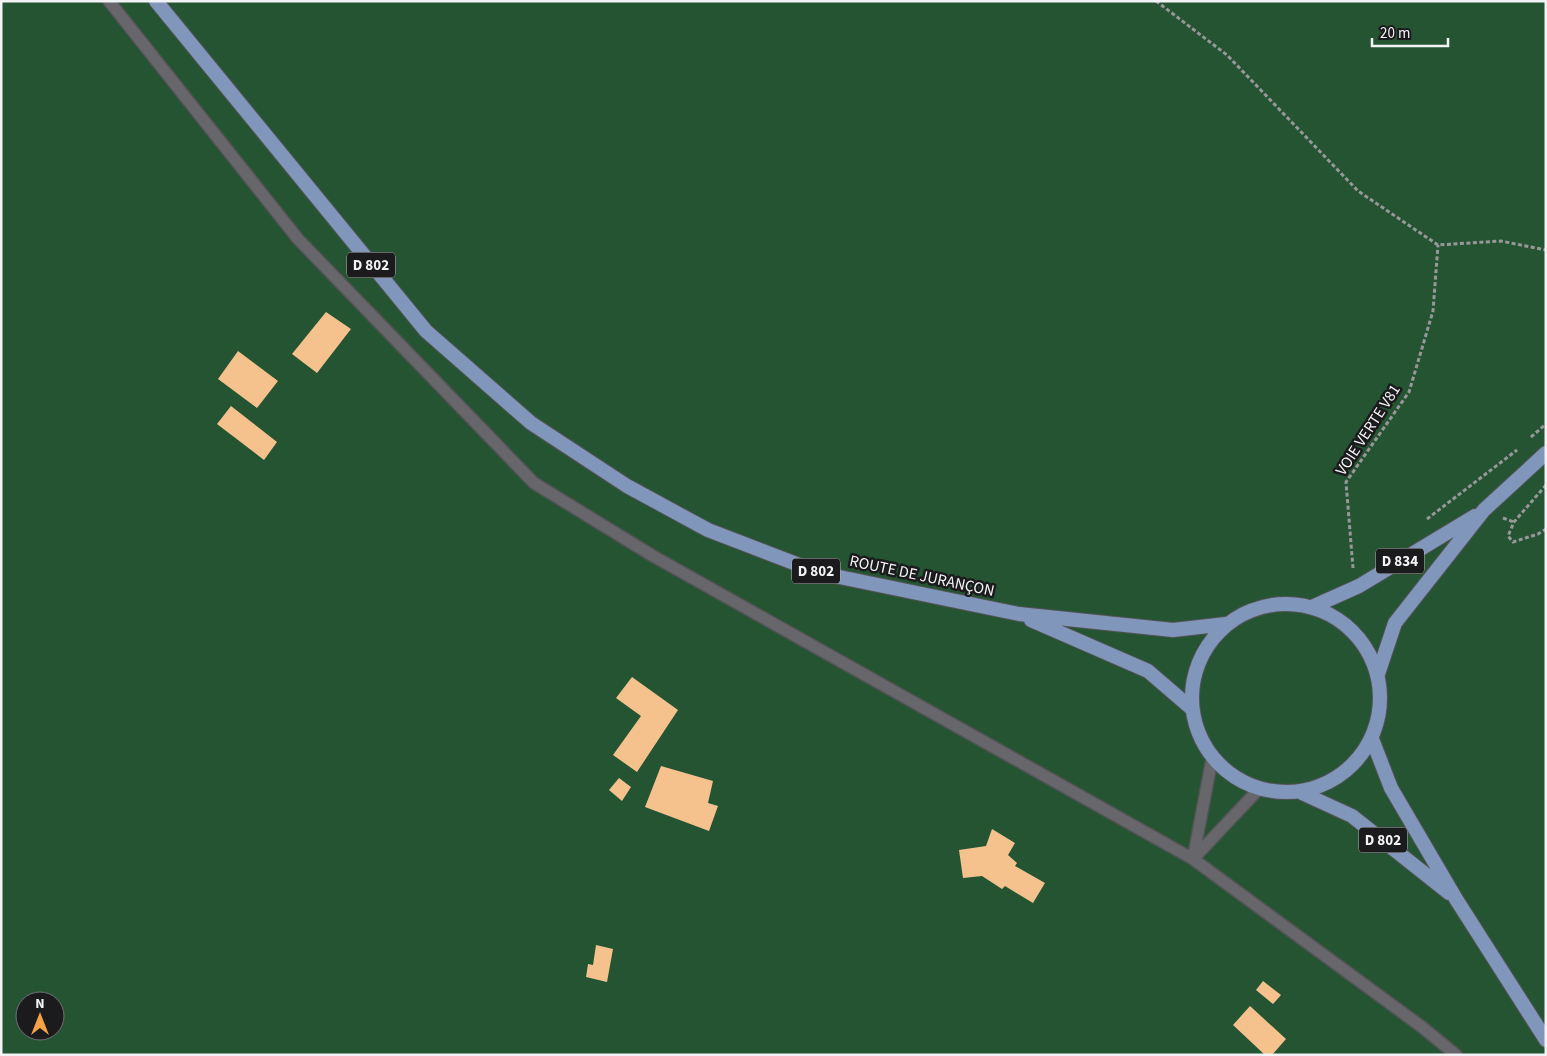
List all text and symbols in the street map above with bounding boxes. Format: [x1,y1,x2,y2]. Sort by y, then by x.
scale bar [1372,15,1448,47]
text: 20 m [1380,23,1410,44]
road number: D 802 [347,252,395,278]
street label: VOIE VERTE V81 [1330,380,1406,480]
road number: D 834 [1376,548,1424,574]
street label: ROUTE DE JURANÇON [848,550,996,602]
road number: D 802 [792,558,840,584]
road number: D 802 [1359,828,1407,852]
north arrow [15,991,65,1041]
text: N [35,994,45,1014]

